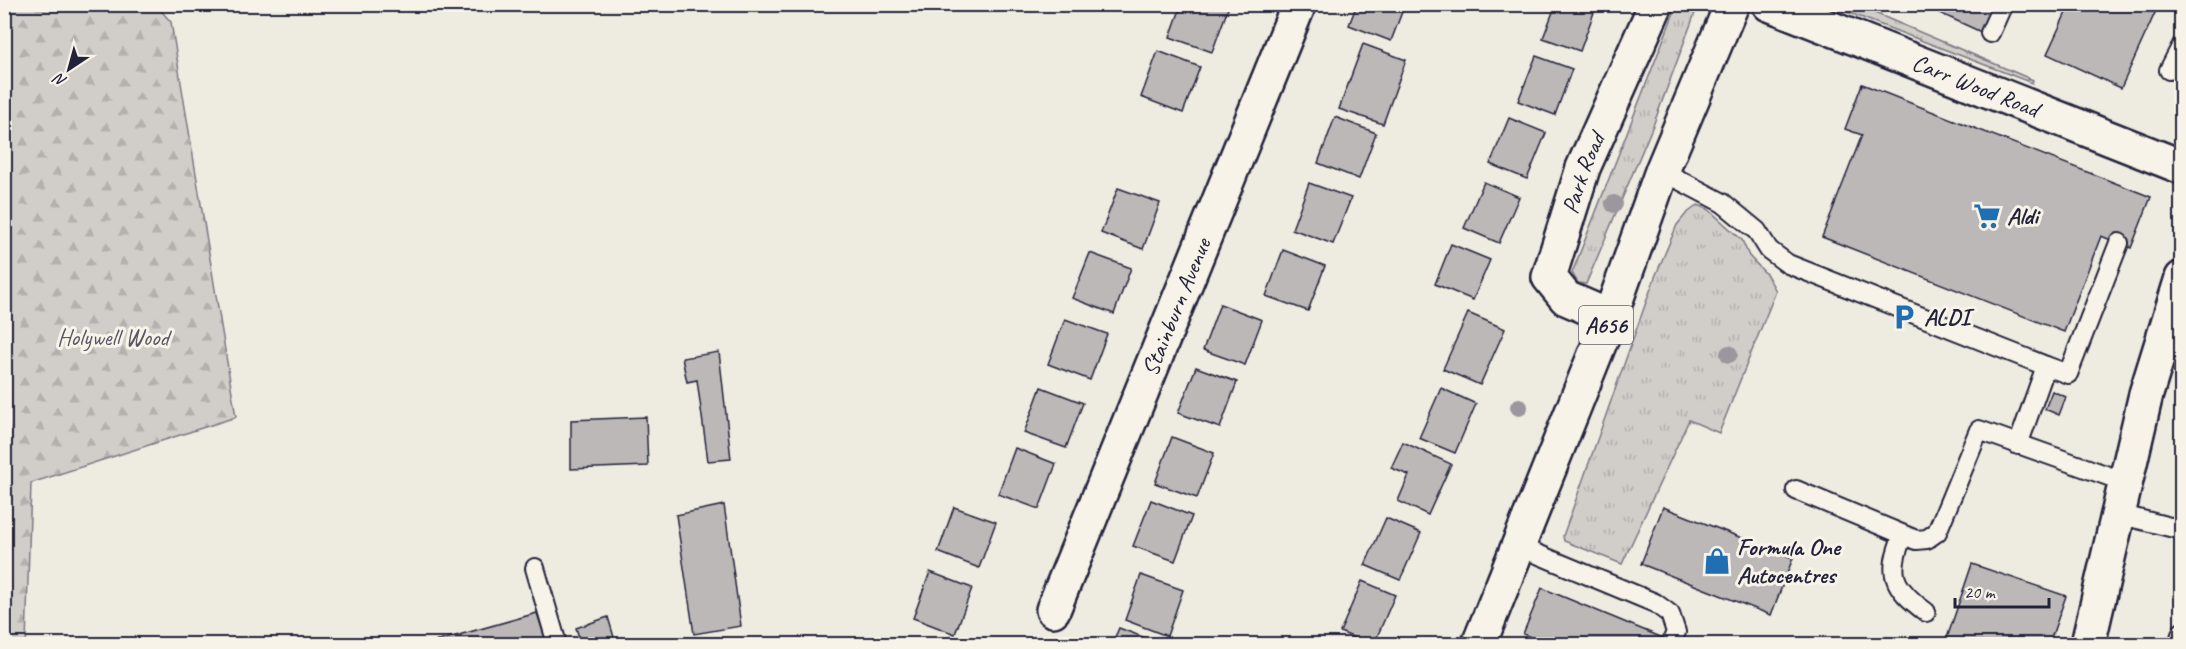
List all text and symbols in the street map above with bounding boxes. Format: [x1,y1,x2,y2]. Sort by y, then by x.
north arrow [39,39,99,99]
street label: Carr Wood Road [1908,47,2046,125]
text: N [48,68,71,91]
street label: Park Road [1555,125,1613,217]
supermarket icon: Aldi [1972,201,2002,231]
place label: Aldi [2007,201,2041,231]
street label: Stainburn Avenue [1135,232,1218,380]
parking icon: ALDI [1889,302,1919,332]
place label: ALDI [1924,302,1975,332]
road number: A656 [1579,306,1633,344]
park label: Holywell Wood [57,322,173,352]
place label: Formula One Autocentres [1737,532,1842,590]
shop icon: Formula One Autocentres [1702,546,1732,576]
scale bar [1955,571,2050,609]
text: 20 m [1964,581,1997,603]

